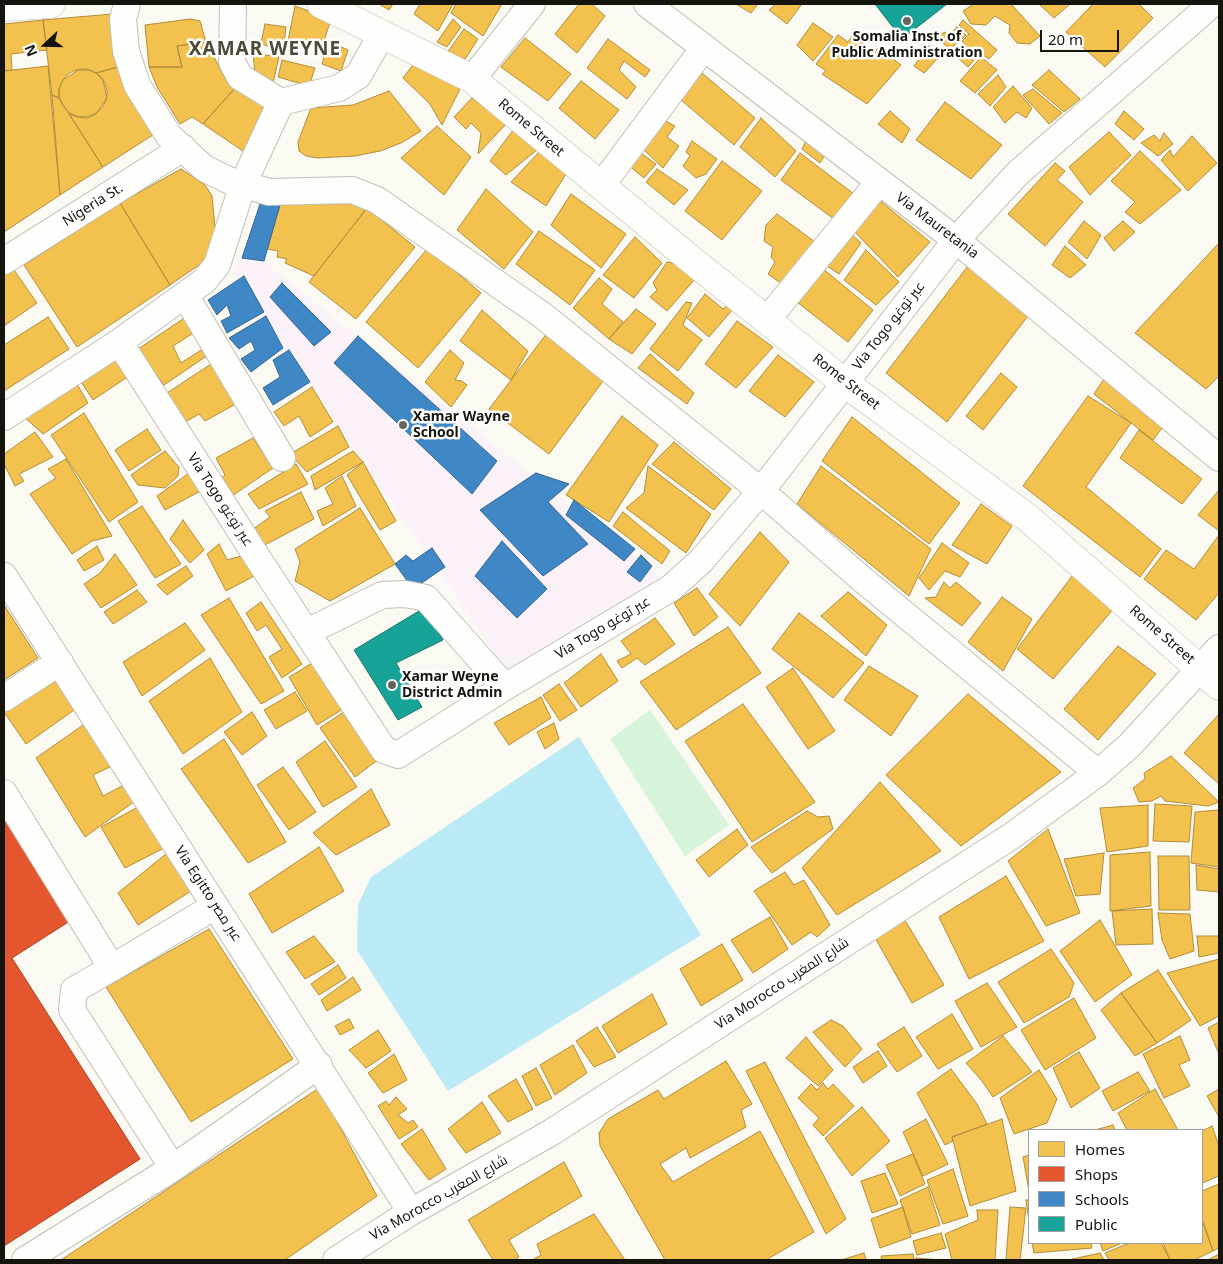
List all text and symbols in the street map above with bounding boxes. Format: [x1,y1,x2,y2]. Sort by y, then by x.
marker: Somalia Inst. of Public Administration [901,15,913,27]
north arrow [20,20,70,70]
scale bar [1043,20,1122,52]
place label: Somalia Inst. of Public Administration [831,29,983,62]
text: 20 m [1048,29,1083,49]
district label: XAMAR WEYNE [187,39,343,61]
text: N [20,42,41,59]
street label: Rome Street [495,96,567,160]
street label: Nigeria St. [60,180,126,230]
street label: Via Mauretania [892,189,982,263]
street label: Via Togo عبر توغو [849,278,929,374]
street label: Rome Street [809,350,883,414]
place label: Xamar Wayne School [413,409,510,442]
marker: Xamar Wayne School [397,419,409,431]
street label: Via Togo عبر توغو [184,450,256,550]
street label: Via Togo عبر توغو [552,593,654,663]
street label: Rome Street [1126,602,1198,668]
place label: Xamar Weyne District Admin [402,669,502,702]
marker: Xamar Weyne District Admin [386,679,398,691]
street label: Via Egitto عبر مصر [171,843,245,945]
street label: Via Morocco شارع المغرب [712,934,852,1034]
legend [1028,1129,1203,1244]
text: Homes [1075,1139,1125,1159]
street label: Via Morocco شارع المغرب [367,1152,511,1244]
text: Shops [1075,1164,1118,1184]
text: Schools [1075,1189,1129,1209]
text: Public [1075,1214,1118,1234]

